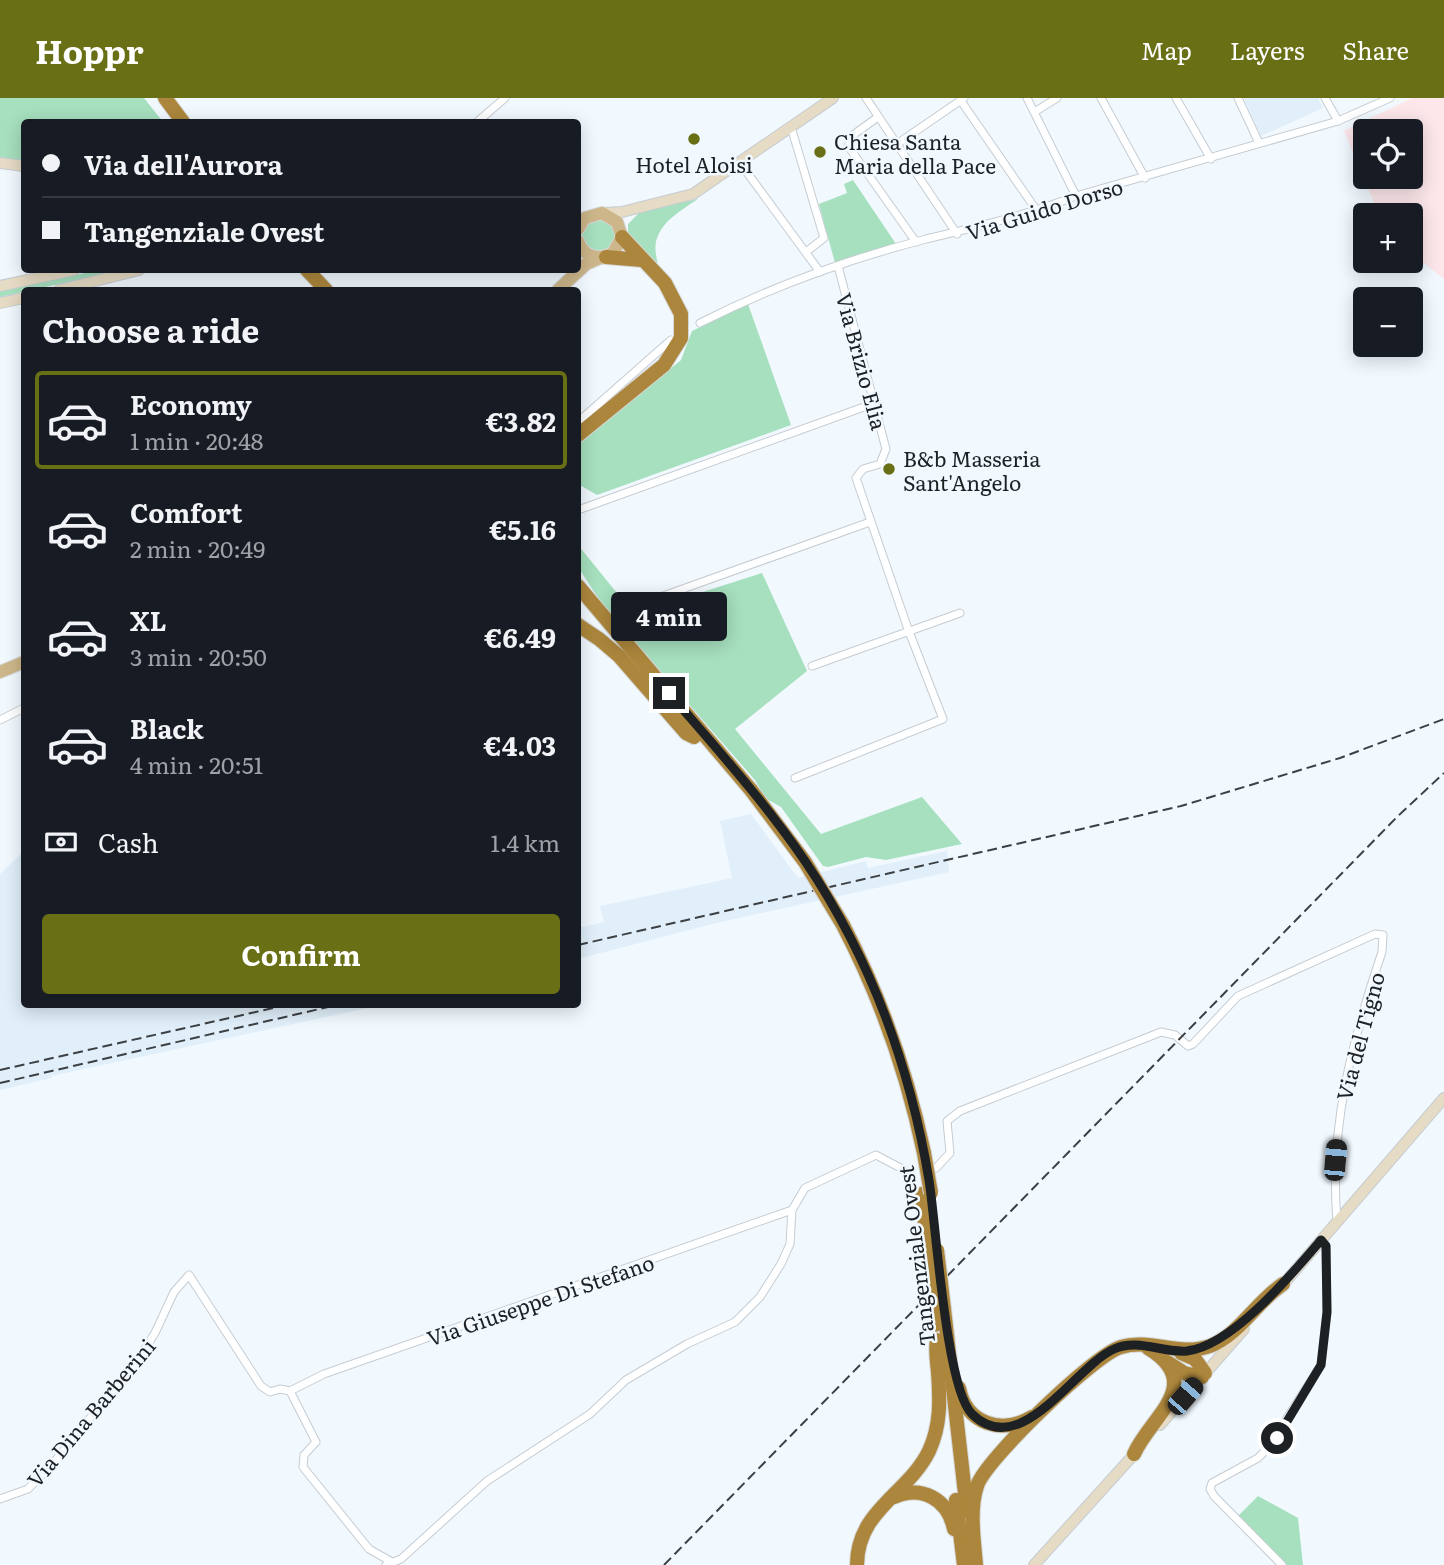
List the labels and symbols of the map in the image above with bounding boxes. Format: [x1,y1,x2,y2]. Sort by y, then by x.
place label: Chiesa Santa Maria della Pace [834,125,996,180]
marker: Hotel Aloisi [686,131,702,147]
marker: Chiesa Santa Maria della Pace [812,144,828,160]
place label: Hotel Aloisi [635,148,753,179]
street label: Via Guido Dorso [962,169,1126,247]
street label: Via Brizio Elia [830,289,896,434]
place label: B&b Masseria Sant'Angelo [903,442,1041,497]
marker: B&b Masseria Sant'Angelo [881,461,897,477]
callout: 4 min [611,592,727,640]
route end [653,677,685,709]
street label: Via del Tigno [1327,968,1391,1104]
car [1323,1138,1348,1182]
street label: Tangenziale Ovest [889,1164,941,1348]
street label: Via Giuseppe Di Stefano [422,1245,658,1353]
street label: Via Dina Barberini [18,1331,162,1493]
car [1164,1373,1207,1419]
route start [1261,1422,1293,1454]

